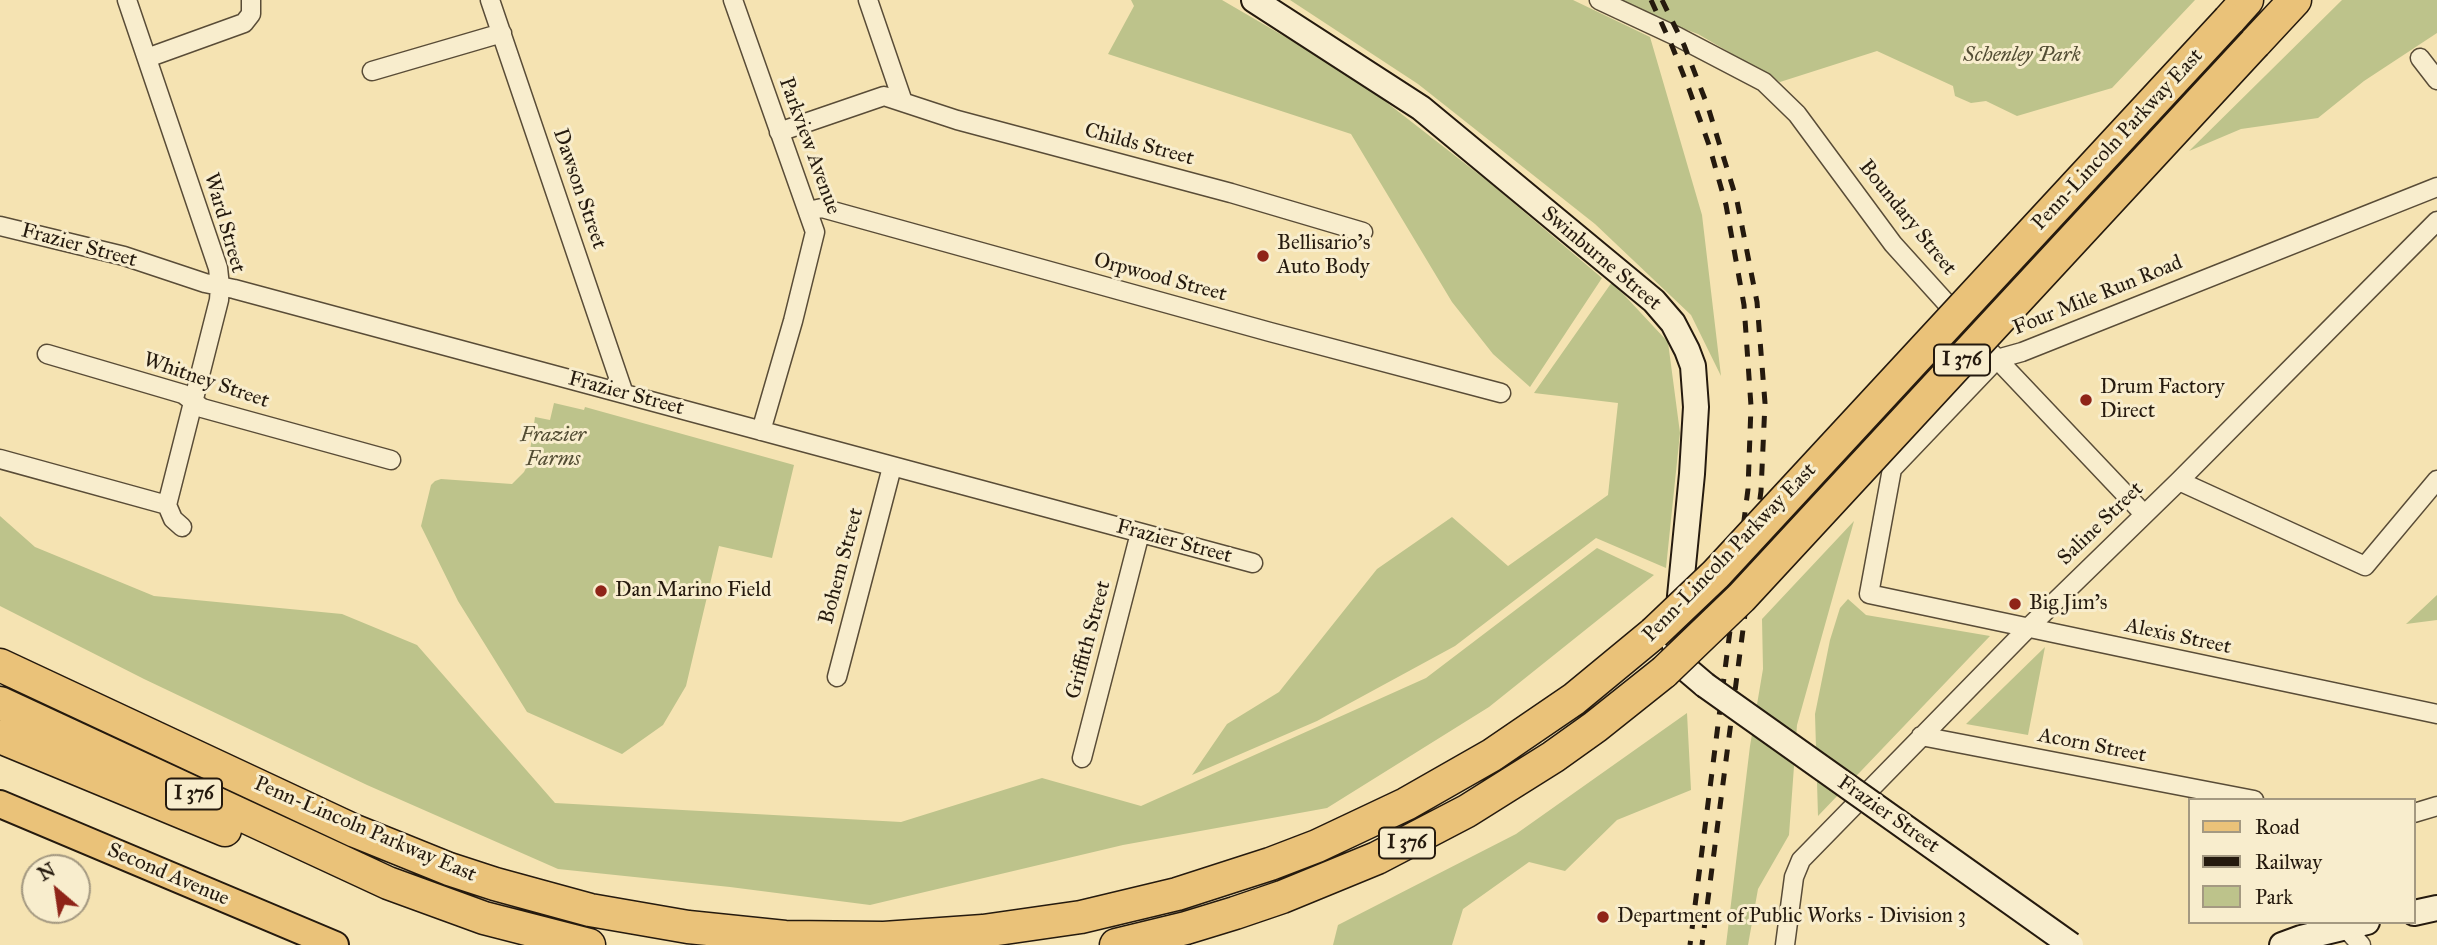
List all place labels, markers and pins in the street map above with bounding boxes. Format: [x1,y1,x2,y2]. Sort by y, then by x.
place label: Bellisario's Auto Body [1277,231,1370,281]
marker: Bellisario's Auto Body [1255,248,1271,264]
place label: Drum Factory Direct [2100,375,2225,425]
marker: Drum Factory Direct [2078,392,2094,408]
place label: Dan Marino Field [615,578,771,604]
marker: Dan Marino Field [593,583,609,599]
place label: Big Jim's [2029,591,2108,617]
marker: Big Jim's [2007,596,2023,612]
place label: Department of Public Works - Division 3 [1617,904,1966,930]
marker: Department of Public Works - Division 3 [1595,909,1611,925]

